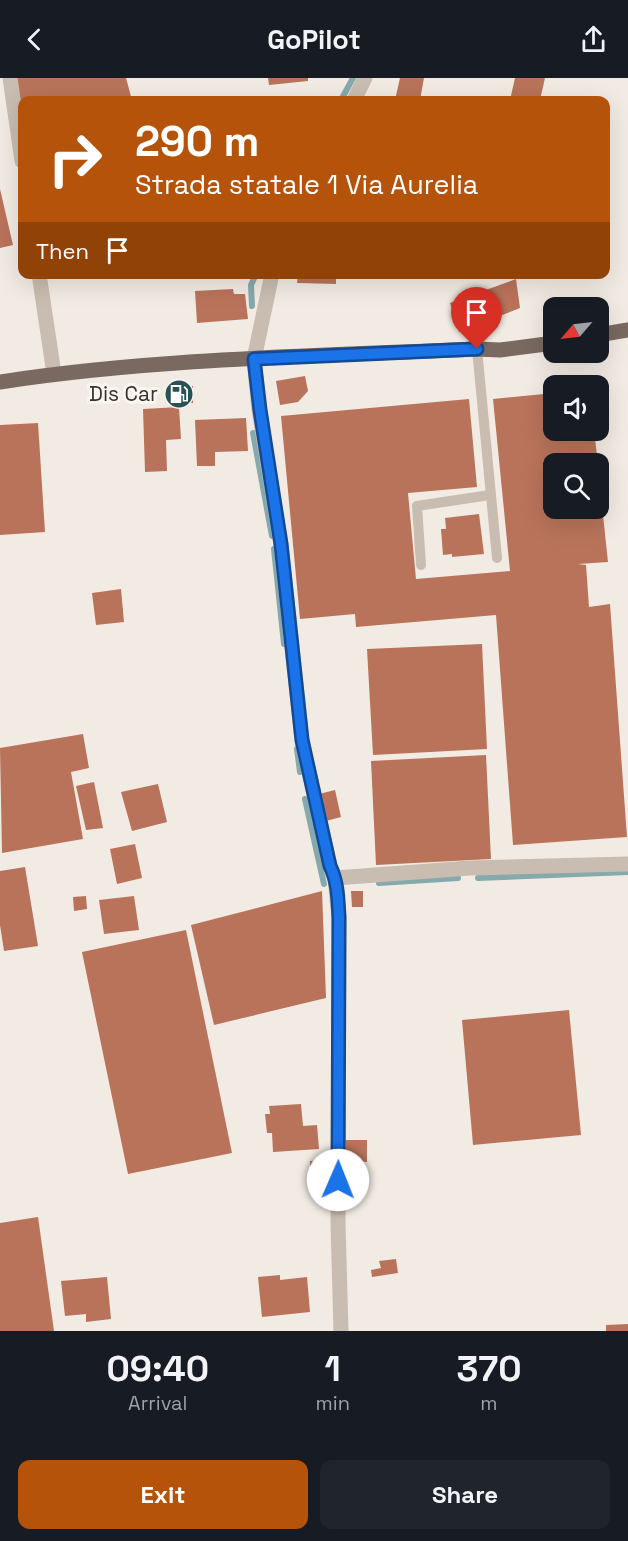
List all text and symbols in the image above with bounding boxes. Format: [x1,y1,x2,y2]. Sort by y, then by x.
text: GoPilot [267,22,361,57]
icon: back [18,23,51,56]
icon: share [577,23,610,56]
text: 290 m [135,115,260,168]
icon: right [36,120,114,198]
text: Strada statale 1 Via Aurelia [135,167,478,202]
icon: arrive [101,234,134,267]
text: Then [36,237,89,265]
pin [451,287,502,349]
icon: arrive [460,296,493,329]
north arrow [543,297,609,363]
map controls [543,297,609,519]
button: sound [543,375,609,441]
fuel station icon: Dis Car [163,378,195,410]
place label: Dis Car [89,380,158,407]
button: search [543,453,609,519]
position arrow [306,1148,370,1212]
text: 09:40 [107,1346,209,1392]
text: 1 [325,1346,341,1392]
text: 370 [456,1346,521,1392]
text: Arrival [128,1390,188,1416]
text: min [316,1390,350,1416]
text: m [480,1390,498,1416]
button: Exit [18,1460,308,1529]
button: Share [320,1460,610,1529]

